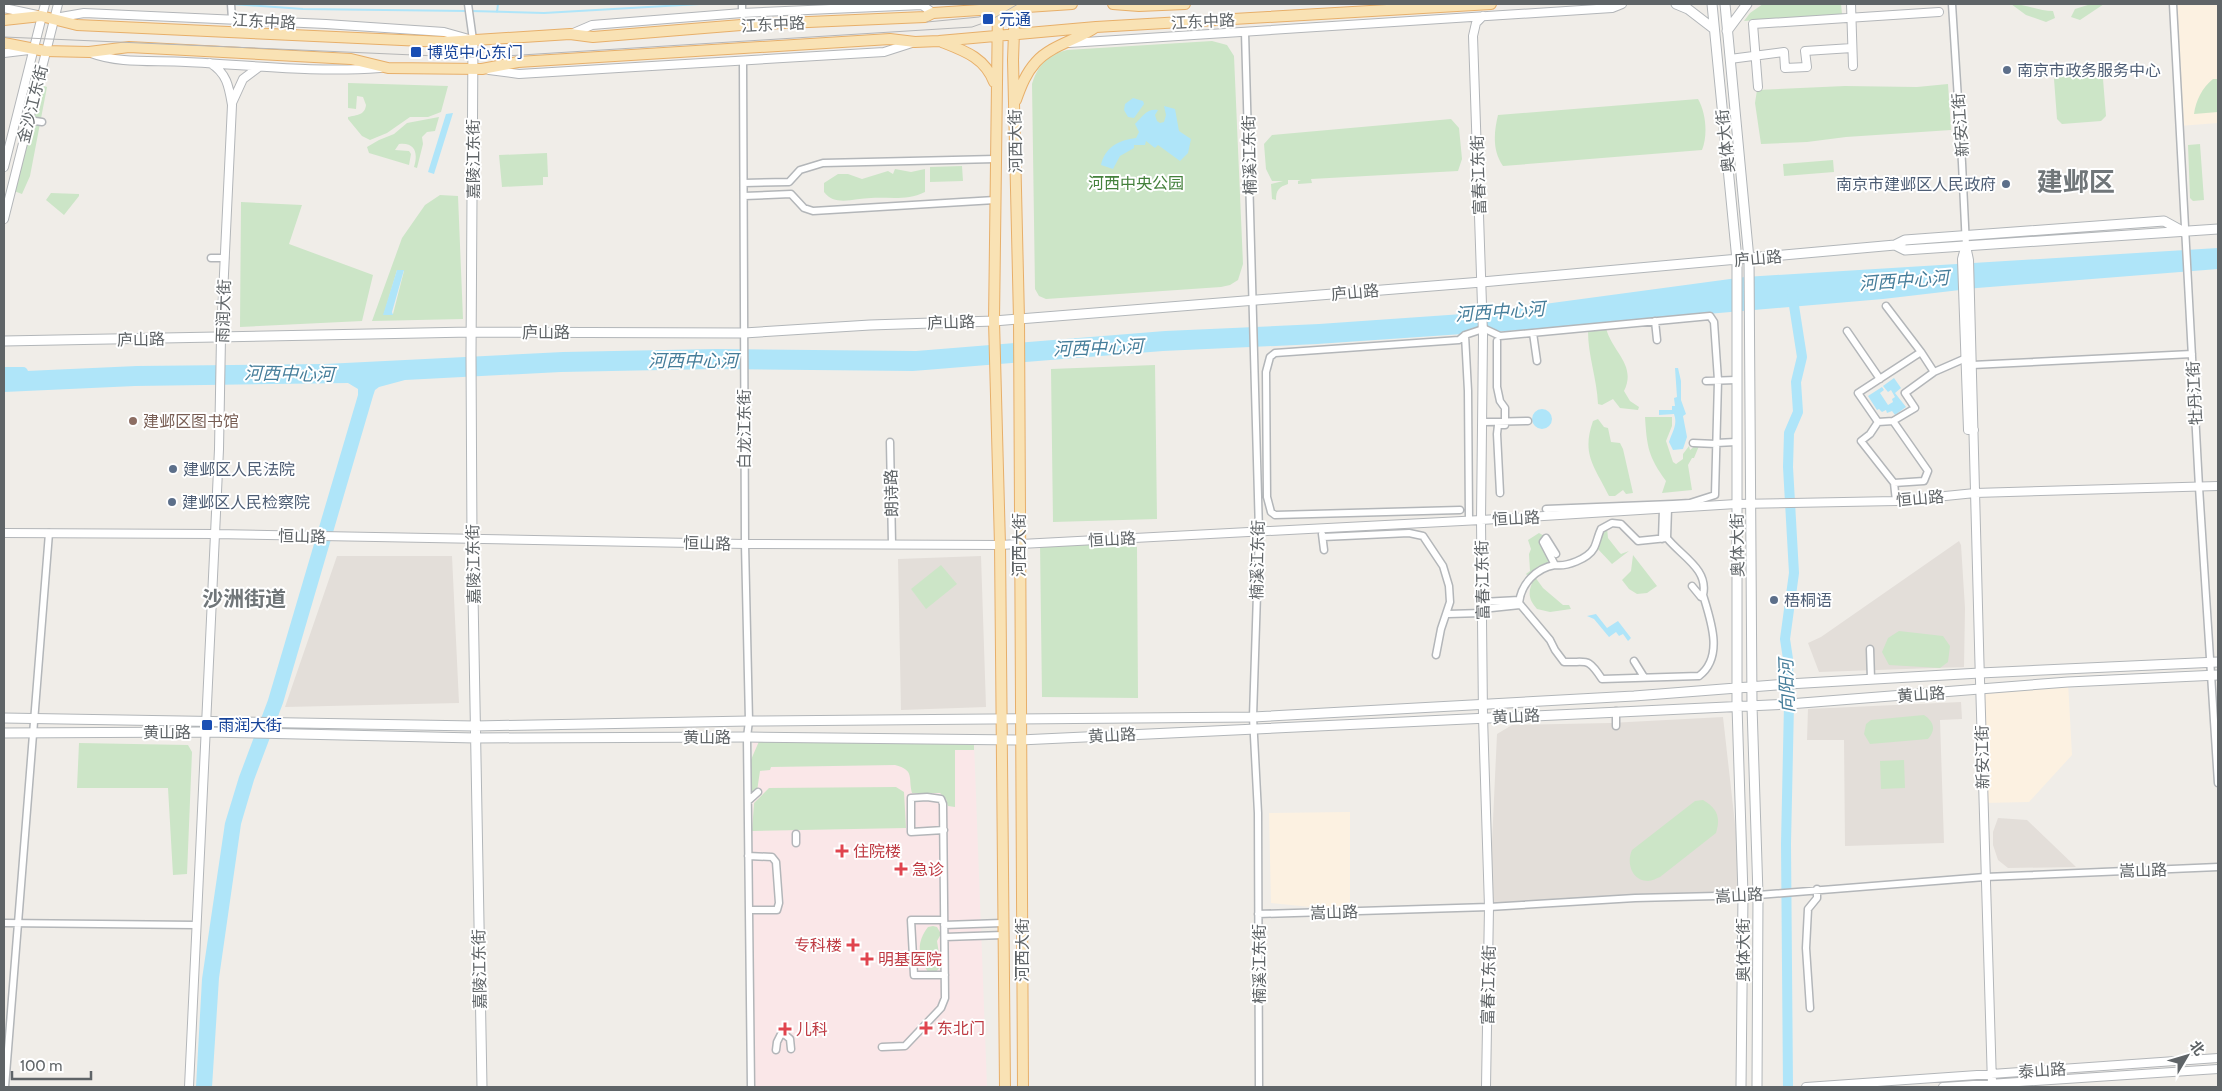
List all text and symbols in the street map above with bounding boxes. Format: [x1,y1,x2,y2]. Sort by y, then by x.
street label: 江东中路 [232,10,296,33]
place label: 元通 [999,10,1031,29]
street label: 江东中路 [1171,10,1235,33]
marker: 元通 [981,12,995,26]
street label: 江东中路 [741,13,805,36]
place label: 博览中心东门 [427,43,523,62]
marker: 博览中心东门 [409,45,423,59]
place label: 南京市政务服务中心 [2017,61,2161,80]
street label: 金沙江东街 [14,63,51,145]
marker: 南京市政务服务中心 [2001,64,2013,76]
street label: 新安江街 [1949,92,1972,158]
street label: 奥体大街 [1713,108,1738,174]
street label: 河西大街 [1005,109,1026,173]
street label: 楠溪江东街 [1239,115,1260,195]
street label: 嘉陵江东街 [464,119,483,199]
street label: 富春江东街 [1468,135,1489,215]
district label: 建邺区 [2037,166,2115,198]
park label: 河西中央公园 [1088,174,1184,193]
place label: 南京市建邺区人民政府 [1836,175,1996,194]
marker: 南京市建邺区人民政府 [2000,178,2012,190]
street label: 庐山路 [1733,247,1783,270]
water label: 河西中心河 [1858,267,1953,295]
street label: 雨润大街 [213,279,234,343]
street label: 庐山路 [1330,281,1380,304]
water label: 河西中心河 [1454,298,1549,326]
street label: 庐山路 [927,312,975,333]
street label: 庐山路 [522,323,570,342]
street label: 庐山路 [117,330,165,349]
water label: 河西中心河 [1053,335,1146,361]
water label: 河西中心河 [648,350,741,372]
street label: 牡丹江街 [2183,361,2206,425]
water label: 河西中心河 [244,362,337,386]
street label: 白龙江东街 [735,389,754,469]
place label: 建邺区图书馆 [143,412,239,431]
marker: 建邺区图书馆 [127,415,139,427]
place label: 建邺区人民法院 [183,460,295,479]
marker: 建邺区人民法院 [167,463,179,475]
street label: 朗诗路 [882,469,901,517]
street label: 恒山路 [1895,487,1945,510]
place label: 建邺区人民检察院 [182,493,310,512]
marker: 建邺区人民检察院 [166,496,178,508]
street label: 恒山路 [1492,508,1540,529]
street label: 河西大街 [1010,513,1029,577]
street label: 奥体大街 [1727,513,1748,577]
street label: 楠溪江东街 [1247,520,1268,600]
street label: 嘉陵江东街 [463,524,484,604]
street label: 恒山路 [278,527,326,546]
street label: 恒山路 [1088,529,1136,550]
street label: 恒山路 [683,534,731,553]
street label: 富春江东街 [1472,540,1493,620]
district label: 沙洲街道 [202,586,286,611]
place label: 梧桐语 [1784,591,1832,610]
marker: 梧桐语 [1768,594,1780,606]
water label: 向阳河 [1775,656,1799,713]
street label: 黄山路 [1896,683,1946,706]
street label: 黄山路 [1492,706,1540,727]
place label: 雨润大街 [218,716,282,735]
marker: 雨润大街 [200,718,214,732]
street label: 黄山路 [143,723,191,742]
street label: 黄山路 [1088,725,1136,746]
street label: 新安江街 [1972,725,1993,789]
street label: 黄山路 [683,728,731,747]
place label: 住院楼 [853,842,901,861]
marker: 住院楼 [835,844,849,858]
place label: 急诊 [912,860,944,879]
street label: 嵩山路 [2119,860,2167,881]
marker: 急诊 [894,862,908,876]
street label: 嵩山路 [1715,885,1763,906]
street label: 嵩山路 [1310,902,1358,923]
street label: 河西大街 [1013,918,1032,982]
street label: 奥体大街 [1734,918,1753,982]
street label: 楠溪江东街 [1250,924,1269,1004]
street label: 嘉陵江东街 [469,929,490,1009]
place label: 专科楼 [794,936,842,955]
marker: 专科楼 [846,938,860,952]
street label: 富春江东街 [1478,945,1499,1025]
place label: 明基医院 [878,950,942,969]
marker: 明基医院 [860,952,874,966]
place label: 东北门 [937,1019,985,1038]
place label: 儿科 [796,1020,828,1039]
marker: 东北门 [919,1021,933,1035]
marker: 儿科 [778,1022,792,1036]
north arrow [2162,1031,2212,1081]
text: 北 [2186,1037,2209,1059]
scale bar [12,1048,91,1080]
text: 100 m [20,1057,62,1075]
street label: 泰山路 [2017,1059,2067,1082]

